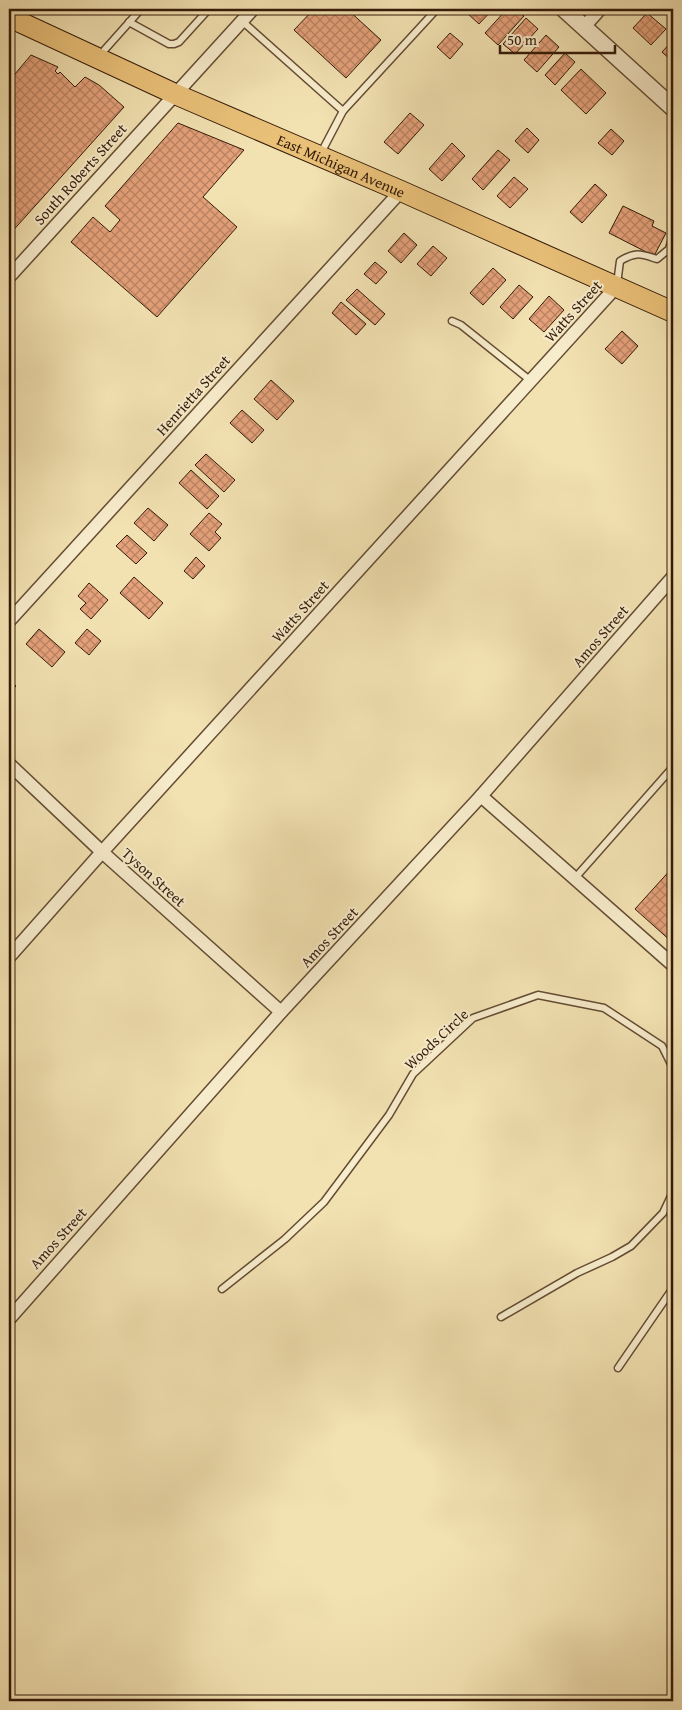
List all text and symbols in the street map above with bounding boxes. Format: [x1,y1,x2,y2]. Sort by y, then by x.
scale bar [500,22,614,54]
text: 50 m [507,29,538,50]
street label: South Roberts Street [29,118,132,229]
street label: East Michigan Avenue [274,129,409,202]
street label: Watts Street [539,275,607,347]
street label: Henrietta Street [151,350,235,440]
street label: Watts Street [266,575,334,647]
street label: Amos Street [567,600,633,672]
street label: Tyson Street [118,843,191,912]
street label: Amos Street [295,901,363,972]
street label: Woods Circle [399,1004,473,1074]
street label: Amos Street [25,1202,92,1273]

